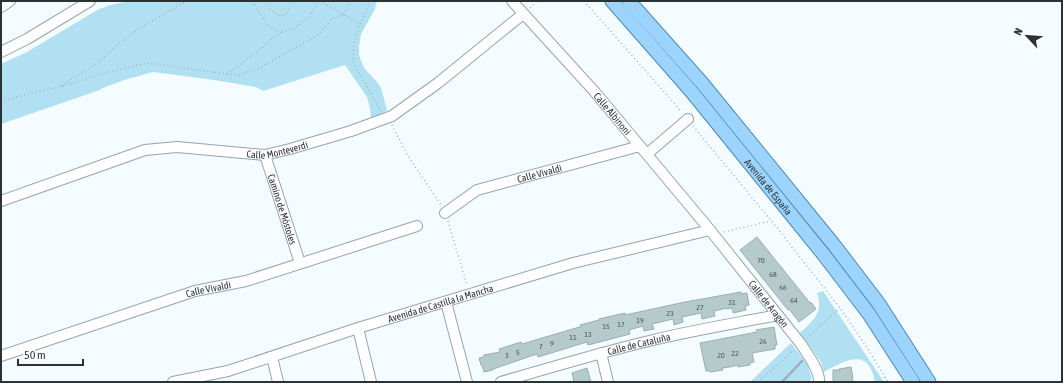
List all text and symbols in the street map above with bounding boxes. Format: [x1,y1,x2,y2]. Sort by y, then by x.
north arrow [1007,16,1047,56]
text: N [1011,26,1025,37]
street label: Calle Albinoni [592,90,634,137]
street label: Calle Monteverdi [246,139,309,161]
street label: Avenida de España [743,157,795,217]
street label: Calle Vivaldi [516,162,563,184]
street label: Camino de Móstoles [266,173,299,246]
house number: 70 [757,256,765,265]
house number: 68 [769,270,777,279]
street label: Calle de Aragón [747,278,791,329]
street label: Calle Vivaldi [184,279,232,299]
street label: Avenida de Castilla la Mancha [386,282,495,324]
house number: 66 [779,283,787,292]
house number: 64 [790,296,798,305]
house number: 31 [728,298,736,307]
house number: 27 [696,303,704,312]
house number: 23 [666,309,674,318]
house number: 19 [636,316,644,325]
house number: 17 [617,320,625,329]
house number: 15 [602,322,610,331]
house number: 13 [584,330,592,339]
street label: Calle de Cataluña [606,331,672,357]
house number: 11 [569,333,577,342]
house number: 26 [759,337,767,346]
house number: 9 [550,339,554,348]
scale bar [18,341,83,367]
house number: 7 [539,342,543,351]
text: 50 m [24,348,46,362]
house number: 5 [516,348,520,357]
house number: 22 [731,349,739,358]
house number: 3 [505,351,509,360]
house number: 20 [717,351,725,360]

